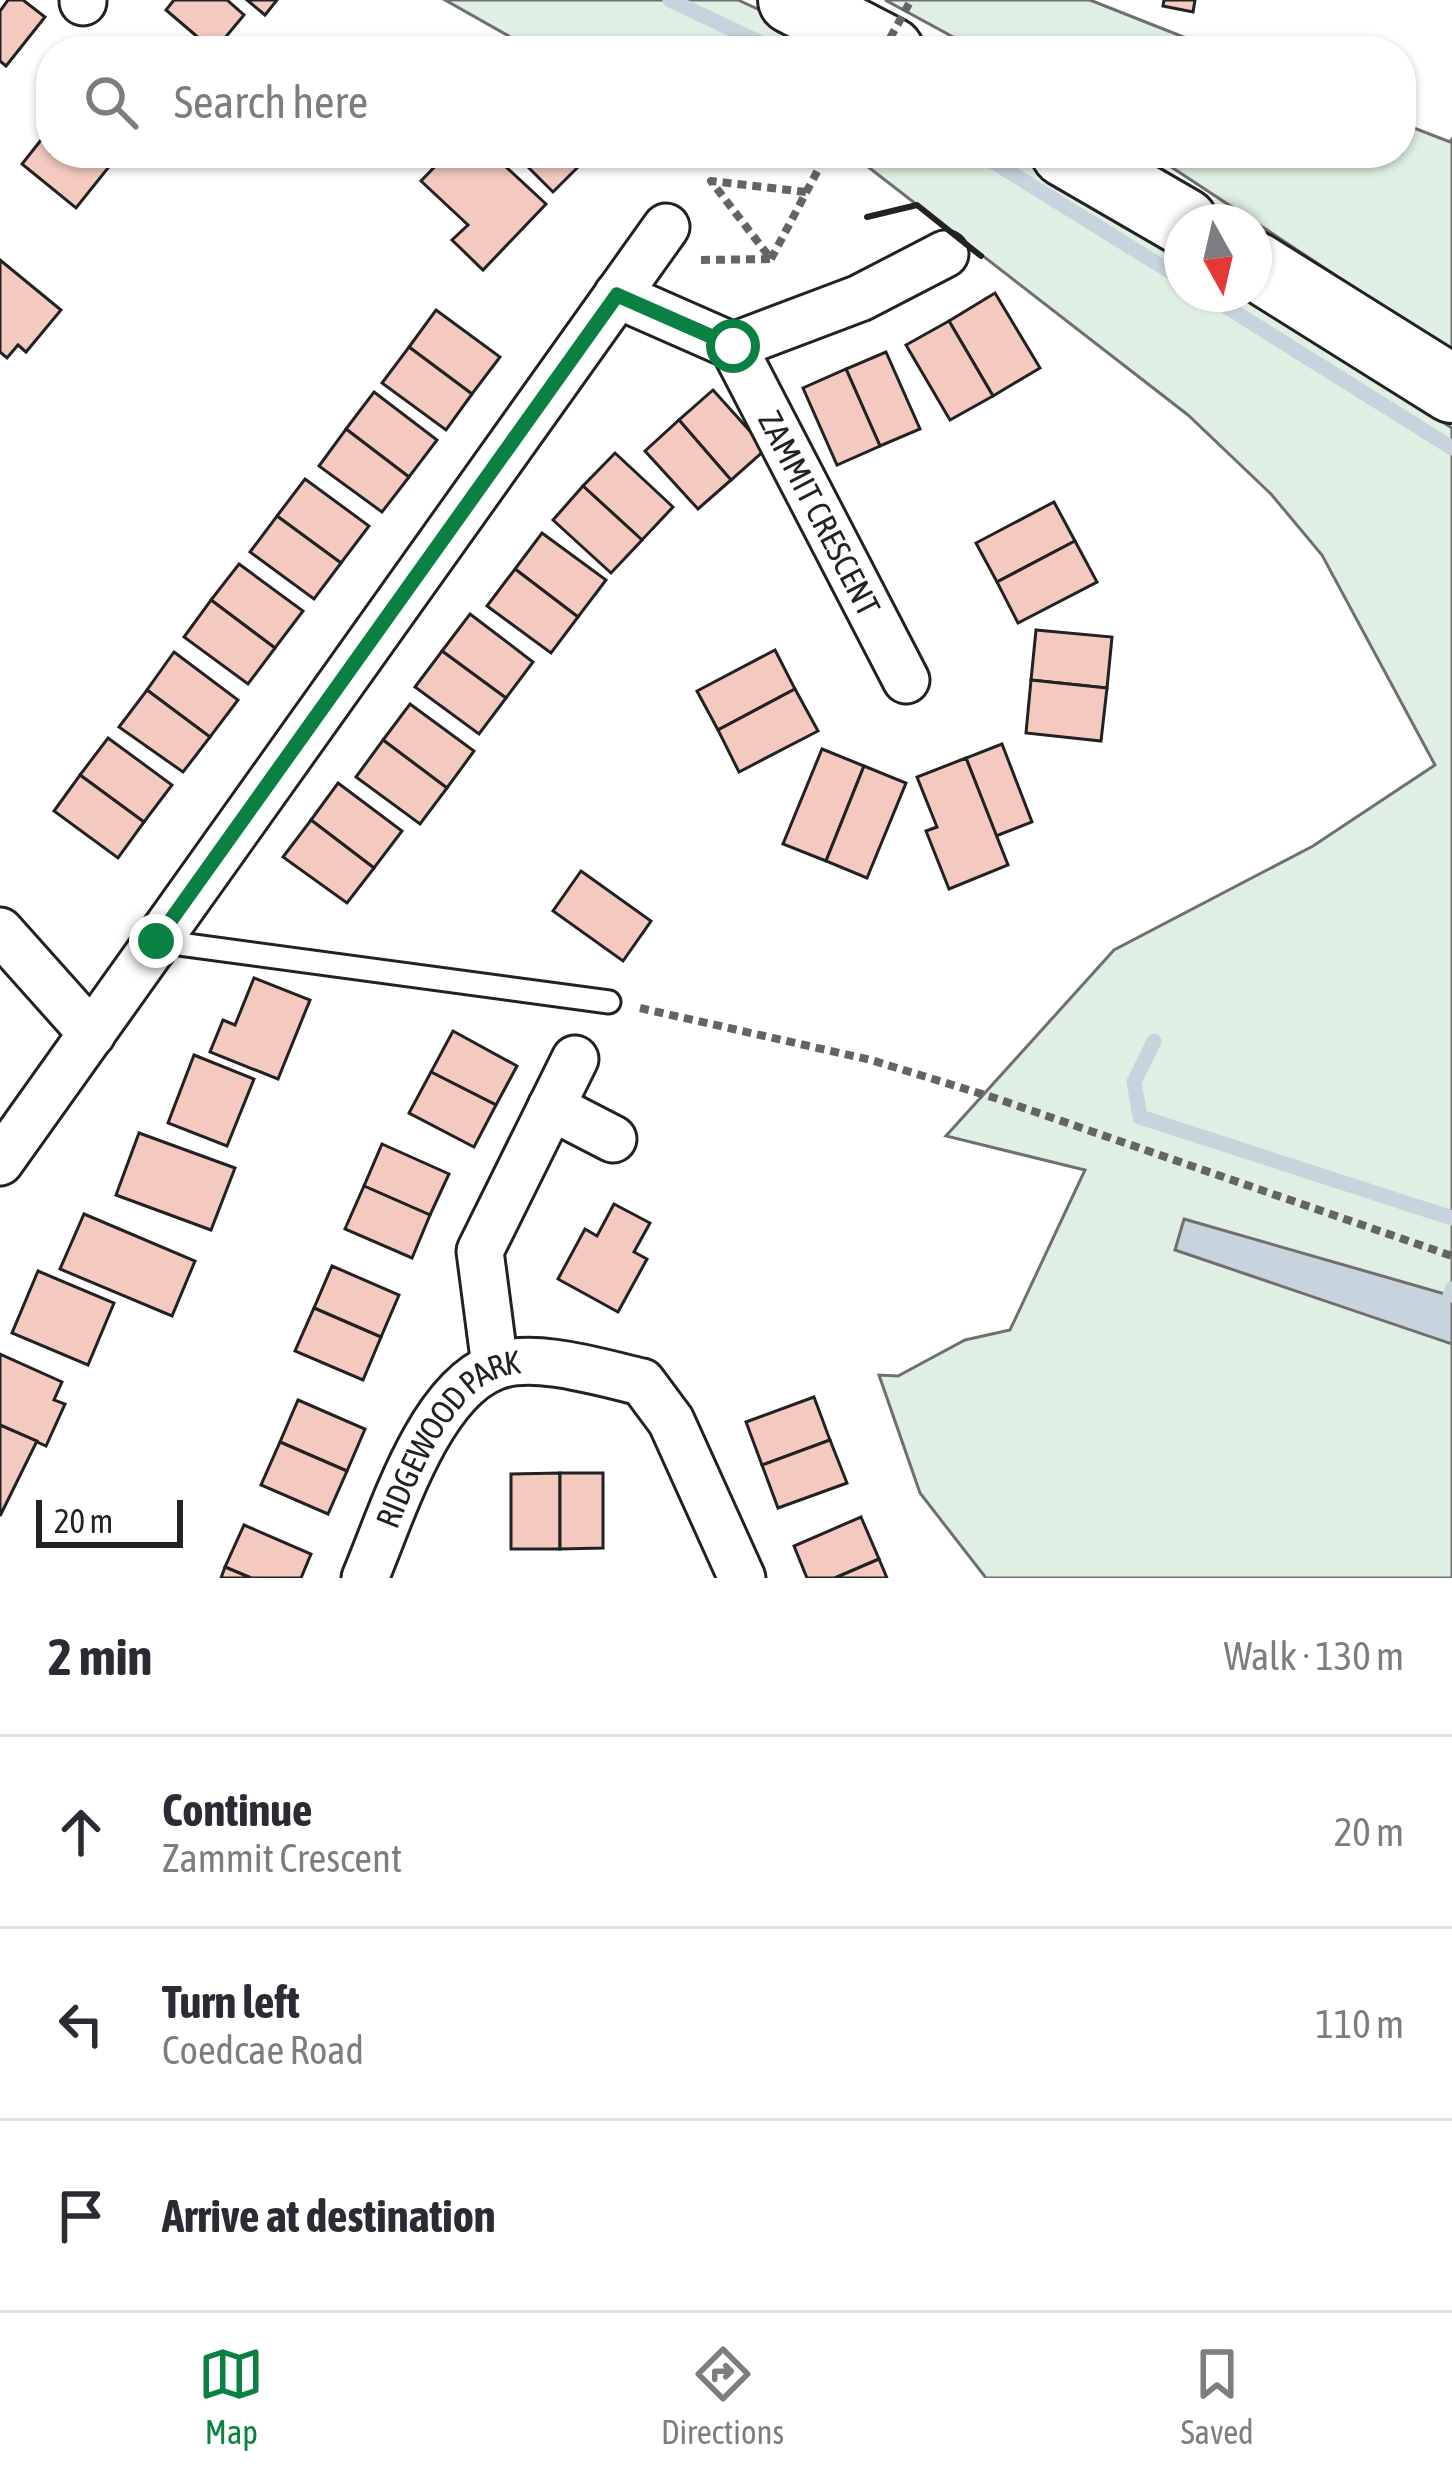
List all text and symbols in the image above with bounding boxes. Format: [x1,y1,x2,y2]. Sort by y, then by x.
search box [36,36,1416,168]
icon: search [78,69,144,135]
text: Search here [174,76,368,128]
north arrow [1164,204,1272,312]
route start [706,319,760,373]
street label: ZAMMIT CRESCENT [751,405,888,622]
route end [129,914,183,968]
street label: RIDGEWOOD PARK [368,1342,523,1533]
scale bar [36,1494,183,1547]
text: 20 m [54,1502,113,1540]
text: 2 min [48,1627,152,1686]
text: Walk · 130 m [1224,1634,1404,1678]
text: Continue [162,1784,313,1836]
icon: ahead [48,1799,114,1865]
text: 20 m [1334,1810,1404,1854]
text: Zammit Crescent [162,1836,402,1880]
text: Turn left [162,1976,300,2028]
icon: left [48,1991,114,2057]
text: 110 m [1316,2002,1404,2046]
text: Coedcae Road [162,2028,364,2072]
icon: arrive [48,2183,114,2249]
text: Arrive at destination [162,2190,496,2242]
tab: Map [198,2341,264,2451]
tab: Directions [661,2341,784,2451]
tab: Saved [1181,2341,1254,2451]

